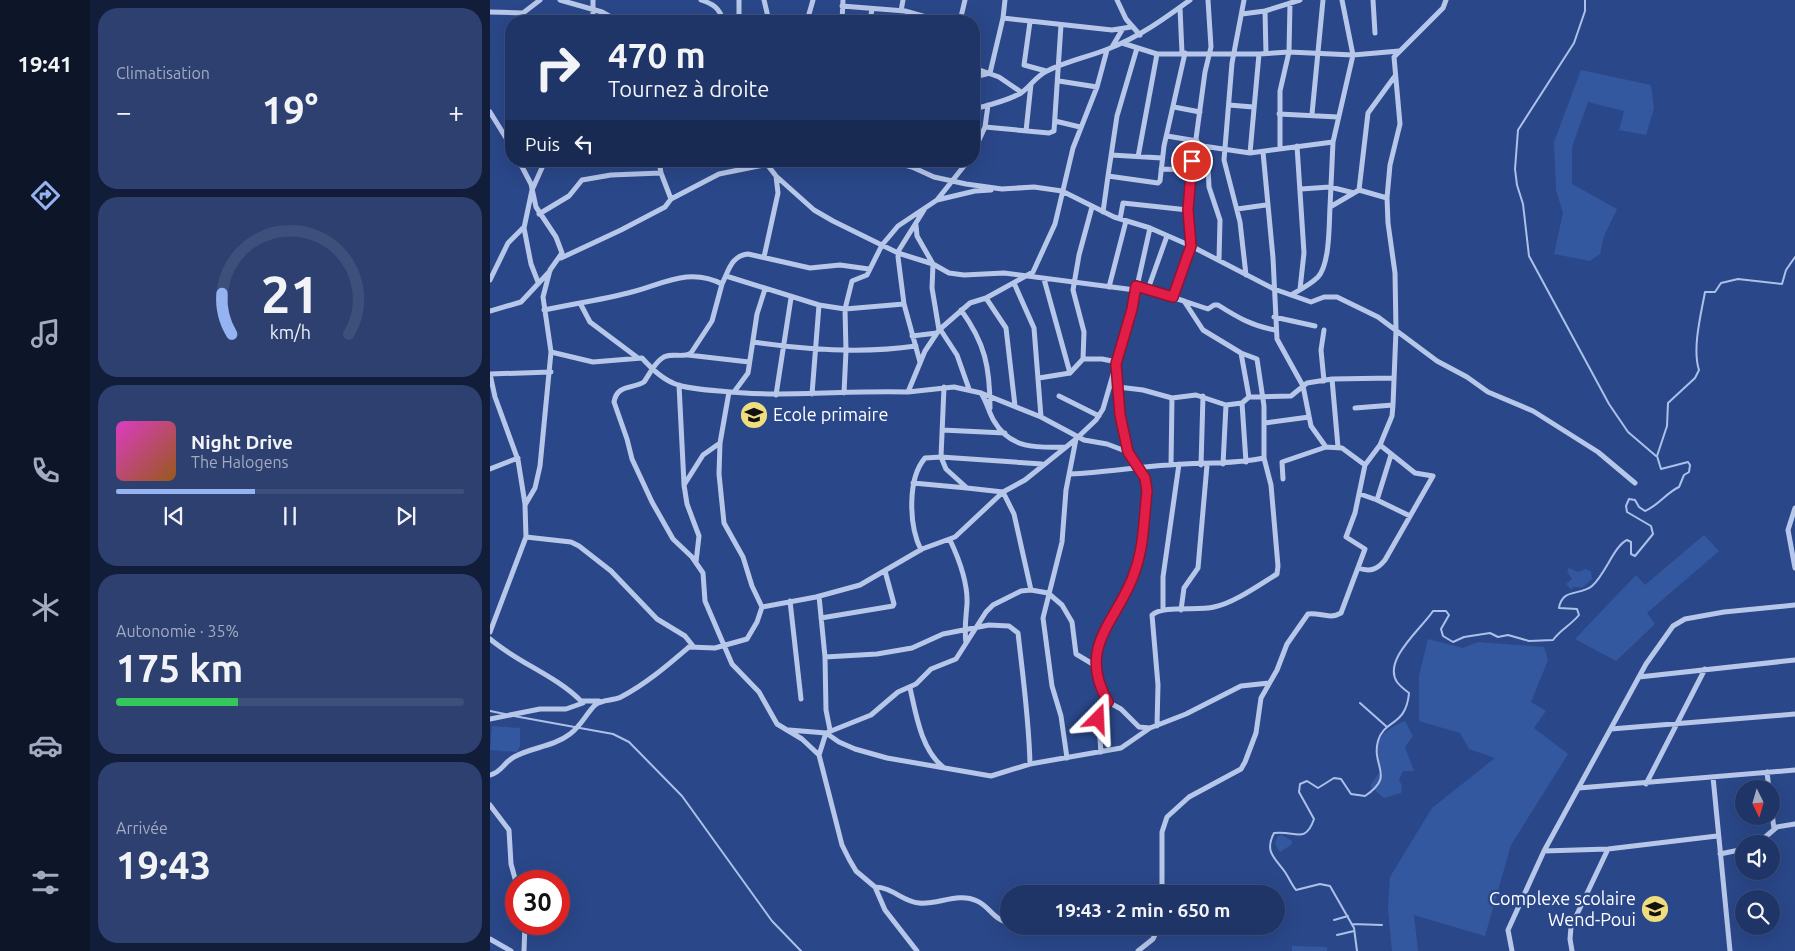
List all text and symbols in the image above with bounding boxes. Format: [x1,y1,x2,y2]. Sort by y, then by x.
icon: right [525,35,590,100]
text: 470 m [608,35,706,75]
text: 19:41 [17,51,73,76]
text: Climatisation [116,64,210,82]
text: Tournez à droite [608,76,769,101]
text: 19° [262,89,318,131]
text: − [116,96,132,127]
text: + [448,96,464,127]
icon: left [570,130,598,158]
text: Puis [525,133,560,155]
pin [1171,140,1213,182]
icon: arrive [1178,147,1206,175]
icon: directions [28,178,63,213]
text: 21 [261,265,319,323]
icon: music [28,316,63,351]
text: km/h [269,322,311,342]
school or university icon: Ecole primaire [739,400,769,430]
place label: Ecole primaire [773,404,888,424]
text: Night Drive [191,431,293,453]
icon: phone [28,453,63,488]
text: The Halogens [191,453,289,471]
icon: previous [160,502,188,530]
icon: pause [276,502,304,530]
icon: next [392,502,420,530]
icon: climate [28,590,63,625]
text: Autonomie · 35% [116,622,239,640]
text: 175 km [116,647,243,689]
position arrow [1071,692,1123,744]
icon: car [28,728,63,763]
north arrow [1735,780,1780,825]
map controls [1735,780,1780,935]
text: Arrivée [116,819,168,837]
button: sound [1735,835,1780,880]
text: 19:43 [116,844,211,886]
icon: filters [28,865,63,900]
speed limit sign: 30 [505,870,570,935]
place label: Complexe scolaire Wend-Poui [1489,888,1636,929]
button: search [1735,890,1780,935]
school or university icon: Complexe scolaire Wend-Poui [1640,894,1670,924]
text: 19:43 · 2 min · 650 m [1055,899,1230,921]

